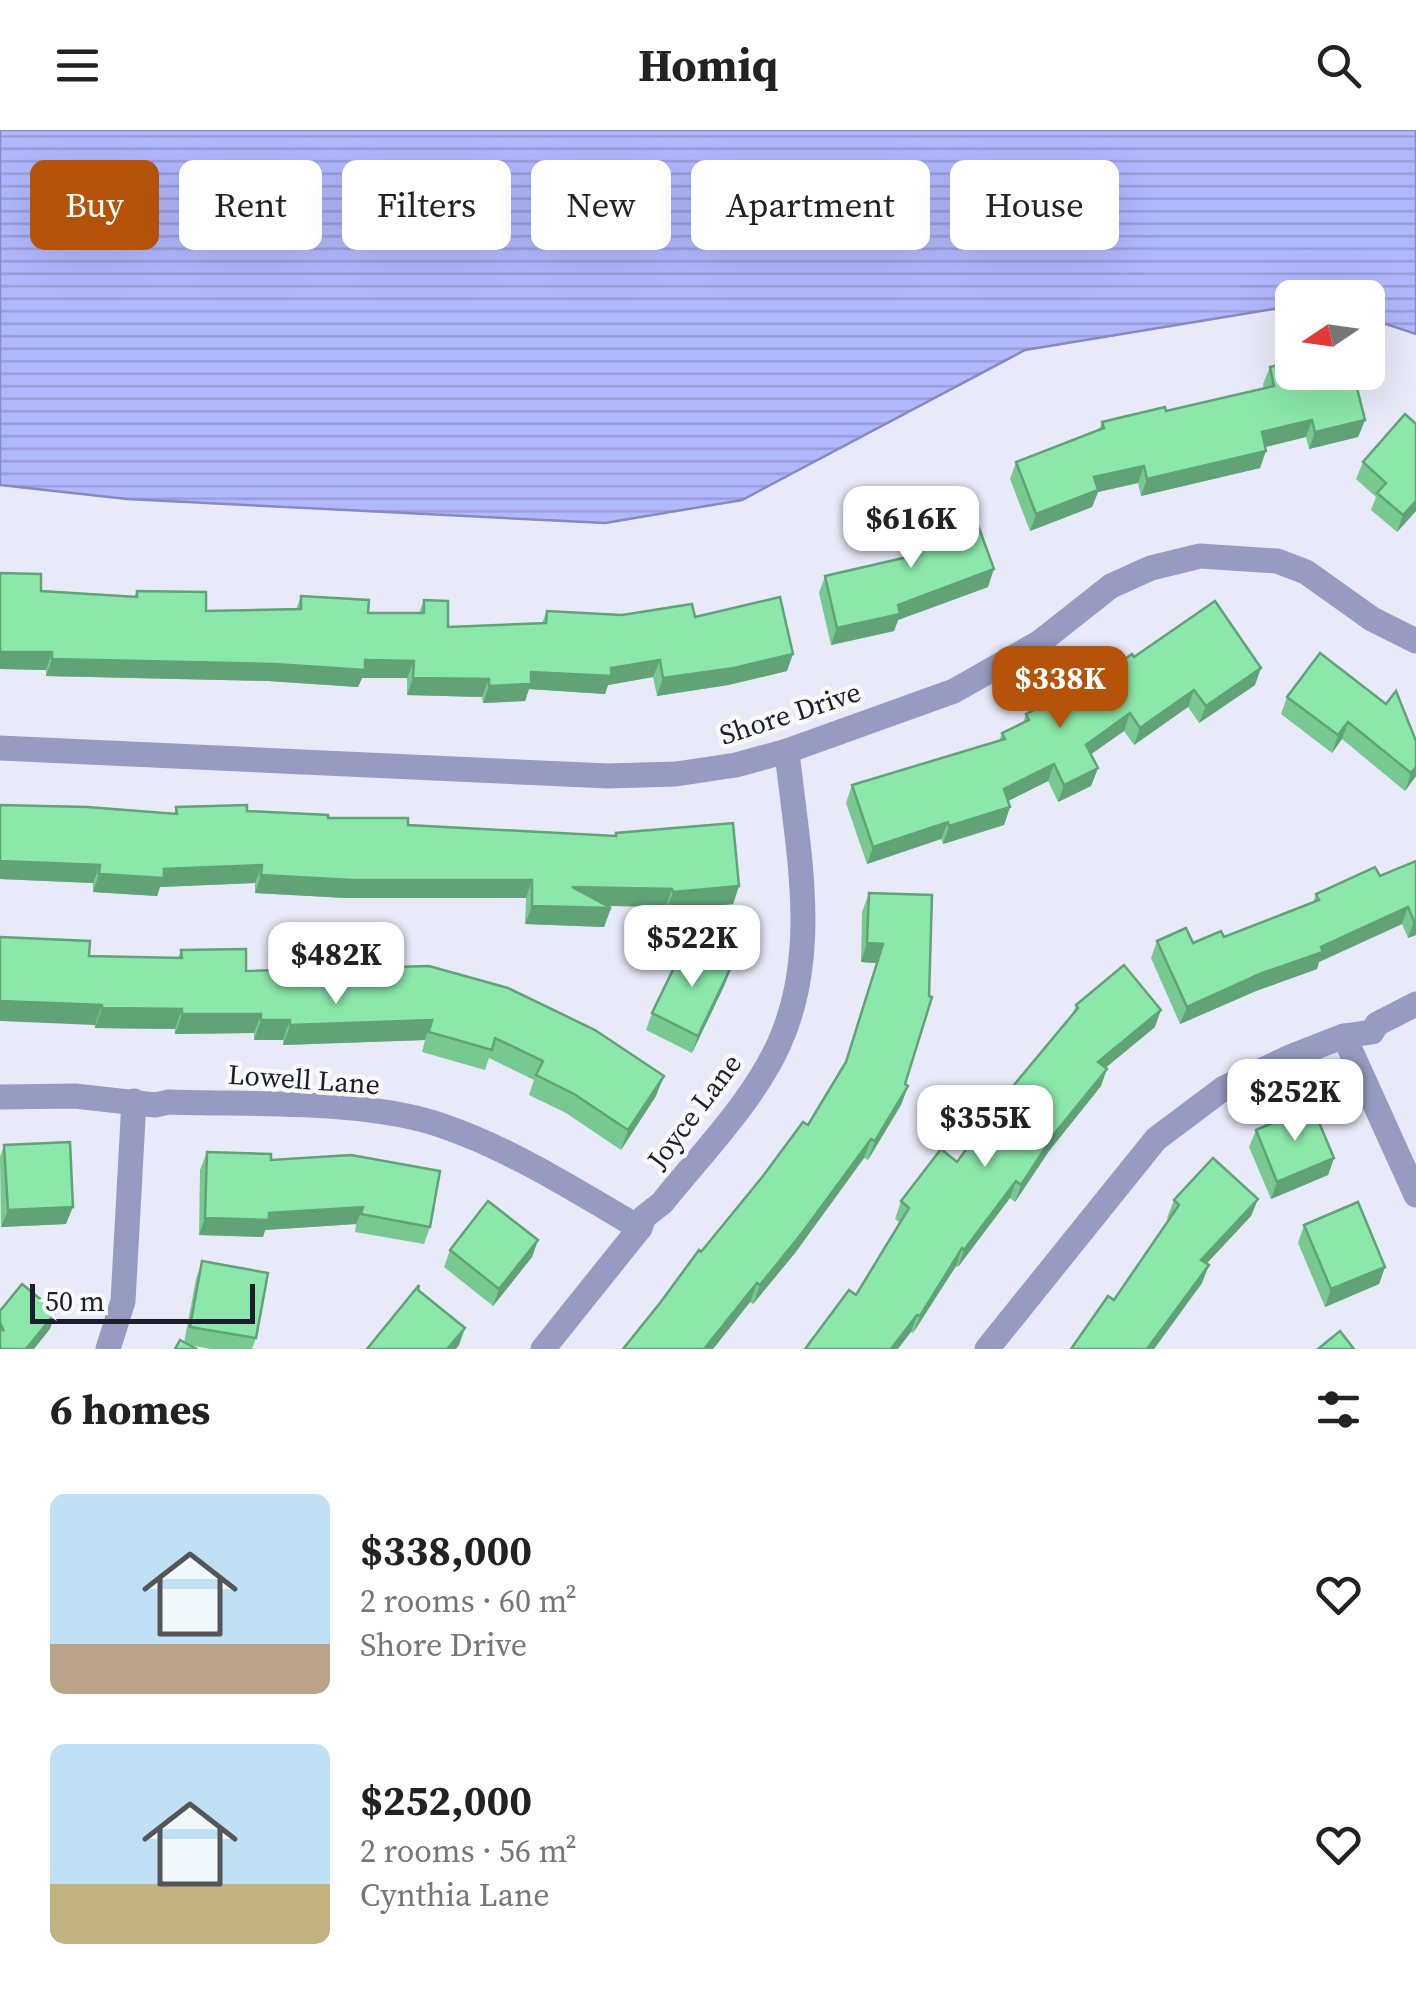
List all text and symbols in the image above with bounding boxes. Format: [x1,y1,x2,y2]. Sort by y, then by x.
text: Homiq [638,34,778,96]
icon: menu [50,38,105,93]
icon: search [1311,38,1366,93]
chip: Buy [30,160,159,250]
chip: Rent [179,160,322,250]
chip: Filters [342,160,511,250]
chip: New [531,160,671,250]
chip: Apartment [691,160,930,250]
chip: House [950,160,1119,250]
north arrow [1275,280,1385,390]
map controls [1275,280,1385,390]
pin: $616K [841,486,981,571]
text: $616K [865,496,957,540]
pin: $338K [990,646,1130,731]
text: $338K [1014,656,1106,700]
street label: Shore Drive [715,672,865,754]
pin: $522K [622,905,762,990]
text: $522K [646,915,738,959]
pin: $482K [266,922,406,1007]
text: $482K [290,932,382,976]
street label: Joyce Lane [638,1046,750,1177]
street label: Lowell Lane [227,1055,381,1103]
pin: $252K [1225,1059,1365,1144]
text: $252K [1249,1069,1341,1113]
pin: $355K [915,1085,1055,1170]
text: $355K [939,1095,1031,1139]
scale bar [30,1279,255,1324]
text: 50 m [45,1282,105,1320]
text: 6 homes [50,1380,210,1438]
icon: filters [1311,1382,1366,1437]
text: $338,000 [360,1521,532,1579]
icon: home [130,1534,250,1654]
icon: heart [1311,1567,1366,1622]
text: 2 rooms · 60 m² [360,1579,577,1623]
text: Shore Drive [360,1623,527,1667]
text: $252,000 [360,1771,532,1829]
icon: home [130,1784,250,1904]
icon: heart [1311,1817,1366,1872]
text: 2 rooms · 56 m² [360,1829,577,1873]
text: Cynthia Lane [360,1873,550,1917]

